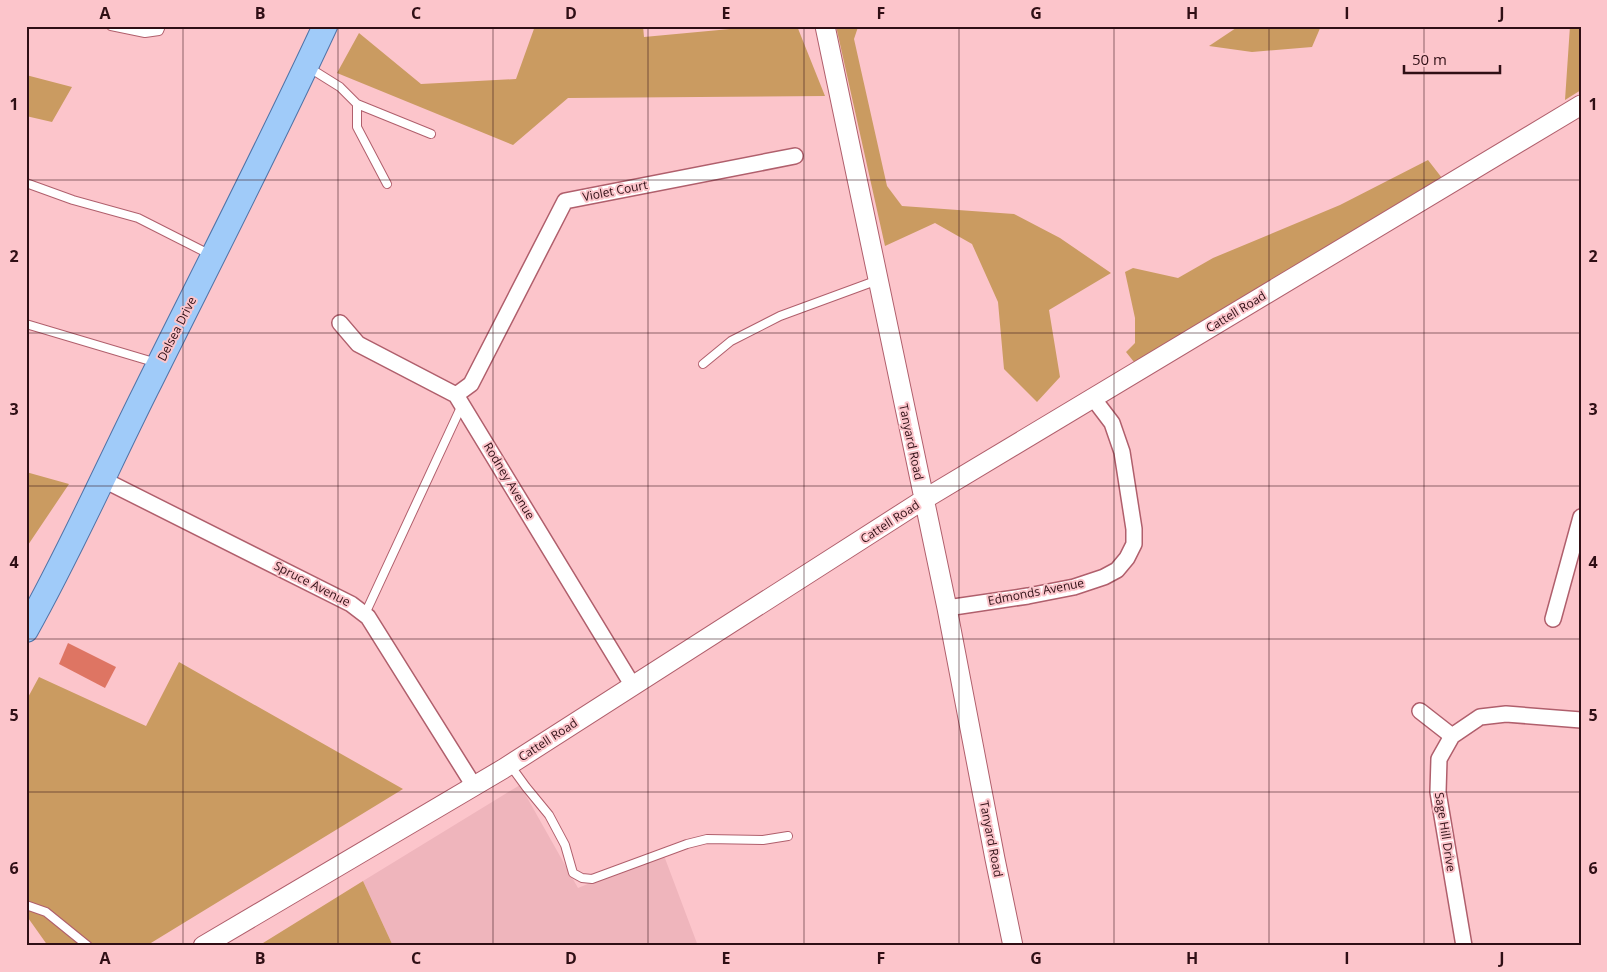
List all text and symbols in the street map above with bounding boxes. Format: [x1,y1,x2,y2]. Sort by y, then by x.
text: A [99,2,111,24]
text: B [255,2,265,24]
text: C [411,2,421,24]
text: D [565,2,577,24]
text: E [722,2,731,24]
text: F [877,2,885,24]
text: G [1030,2,1042,24]
text: H [1186,2,1198,24]
text: I [1344,2,1350,24]
text: J [1497,2,1505,24]
scale bar [1404,42,1501,74]
text: 50 m [1412,49,1447,69]
text: 1 [9,93,19,115]
text: 1 [1588,93,1598,115]
street label: Violet Court [581,176,649,205]
text: 2 [9,245,19,267]
text: 2 [1588,245,1598,267]
street label: Cattell Road [1203,287,1269,336]
street label: Delsea Drive [153,293,200,364]
text: 3 [9,398,19,420]
text: 3 [1588,398,1598,420]
street label: Tanyard Road [895,402,928,481]
street label: Rodney Avenue [480,439,539,523]
street label: Cattell Road [857,496,923,547]
text: 4 [9,551,19,573]
text: 4 [1588,551,1598,573]
street label: Spruce Avenue [271,557,354,610]
street label: Edmonds Avenue [986,574,1086,609]
text: 5 [9,704,19,726]
text: 5 [1588,704,1598,726]
street label: Cattell Road [515,714,581,765]
street label: Sage Hill Drive [1431,791,1460,873]
street label: Tanyard Road [976,799,1007,878]
text: 6 [9,857,19,879]
text: 6 [1588,857,1598,879]
text: A [99,947,111,969]
text: B [255,947,265,969]
text: C [411,947,421,969]
text: D [565,947,577,969]
text: E [722,947,731,969]
text: F [877,947,885,969]
text: G [1030,947,1042,969]
text: H [1186,947,1198,969]
text: I [1344,947,1350,969]
text: J [1497,947,1505,969]

